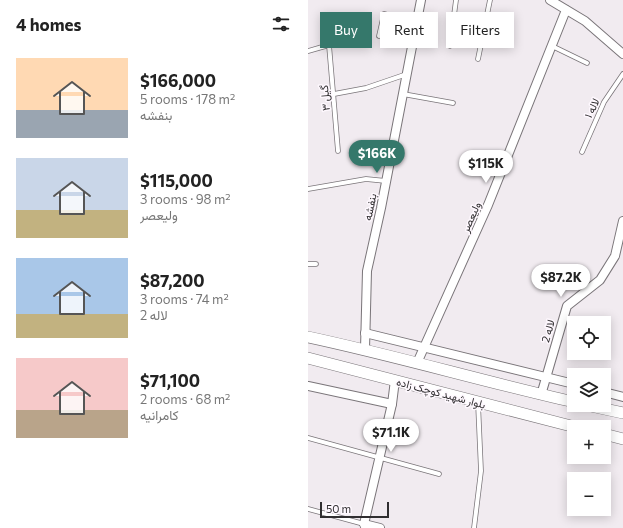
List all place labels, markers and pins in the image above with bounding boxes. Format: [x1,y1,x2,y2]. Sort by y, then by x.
pin: $166K [349,140,405,174]
pin: $115K [458,150,514,184]
pin: $87.2K [528,264,594,298]
pin: $71.1K [358,419,424,453]

